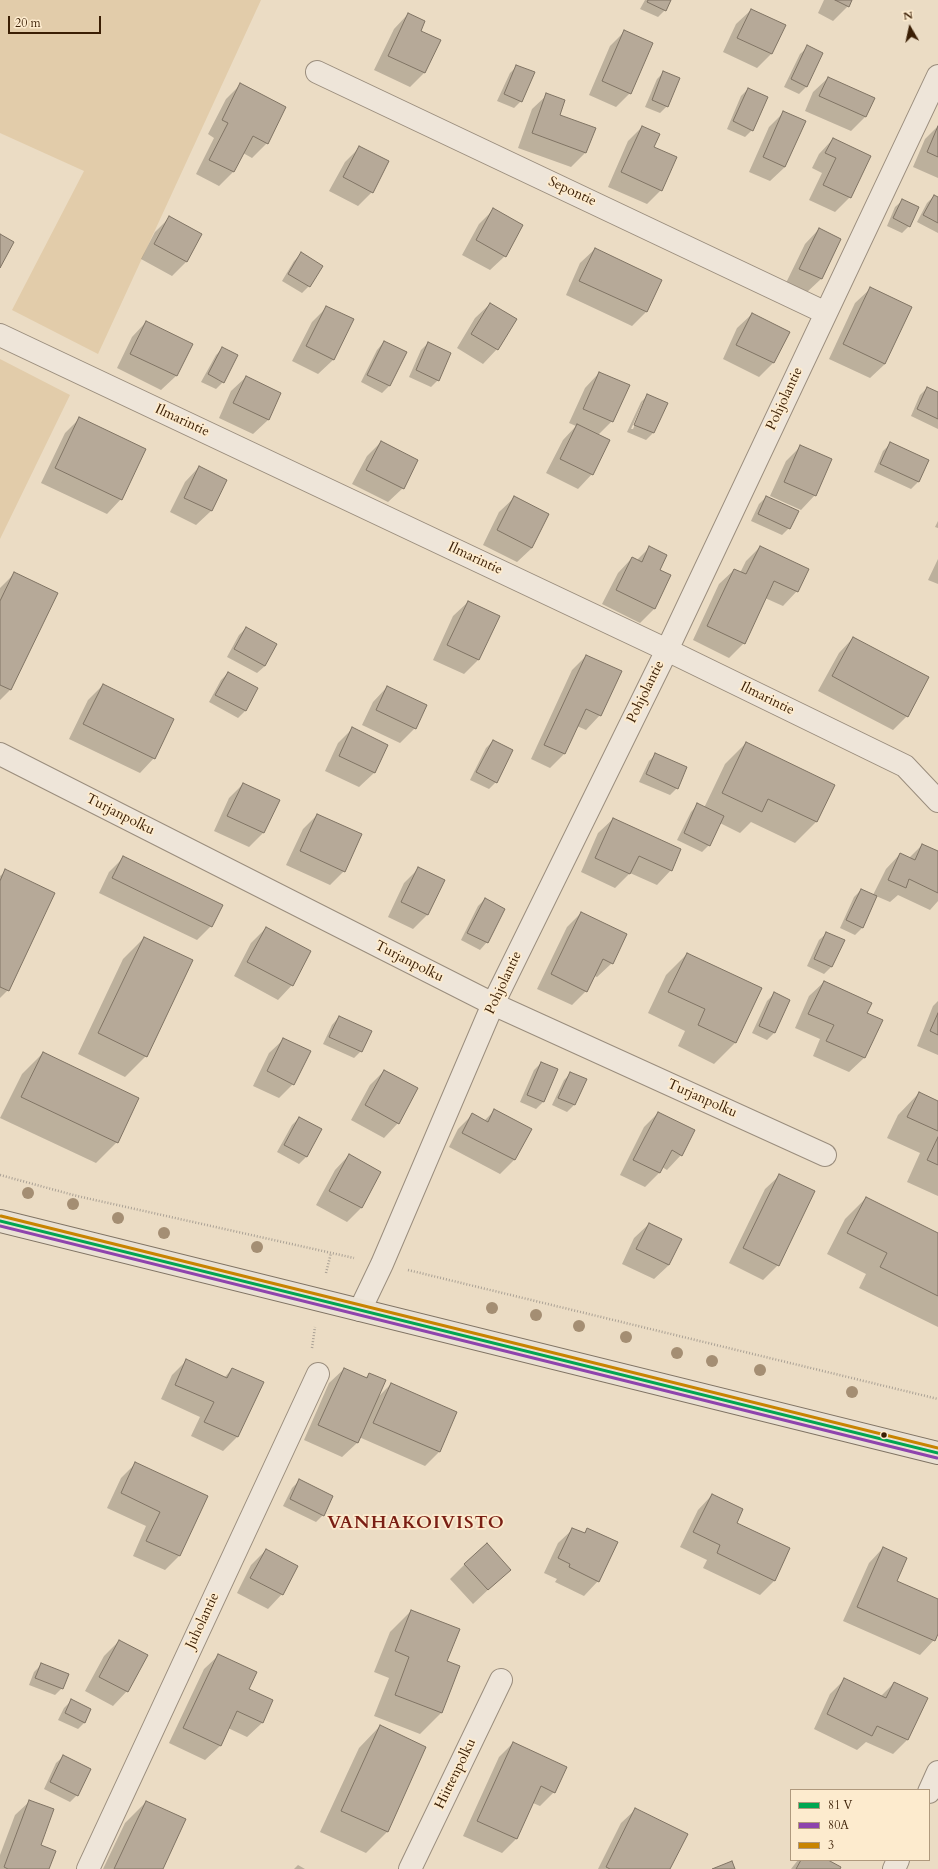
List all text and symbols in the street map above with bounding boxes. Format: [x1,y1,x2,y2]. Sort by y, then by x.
scale bar [10,8,103,34]
north arrow [890,8,930,48]
text: N [902,8,914,24]
text: 20 m [15,15,41,31]
street label: Sepontie [545,174,599,210]
street label: Pohjolantie [763,365,807,433]
street label: Ilmarintie [152,401,212,441]
street label: Ilmarintie [445,539,505,579]
street label: Pohjolantie [624,658,668,726]
street label: Ilmarintie [737,679,797,719]
street label: Turjanpolku [83,791,157,839]
street label: Turjanpolku [372,938,446,986]
street label: Pohjolantie [482,949,526,1017]
street label: Turjanpolku [664,1076,740,1122]
unlabelled marker [879,1430,889,1440]
district label: VANHAKOIVISTO [327,1513,505,1535]
street label: Juholantie [183,1590,223,1652]
street label: Hiittenpolku [432,1736,480,1812]
legend [790,1789,930,1861]
text: 81 V [828,1797,852,1813]
text: 80A [828,1817,849,1833]
text: 3 [828,1837,834,1853]

